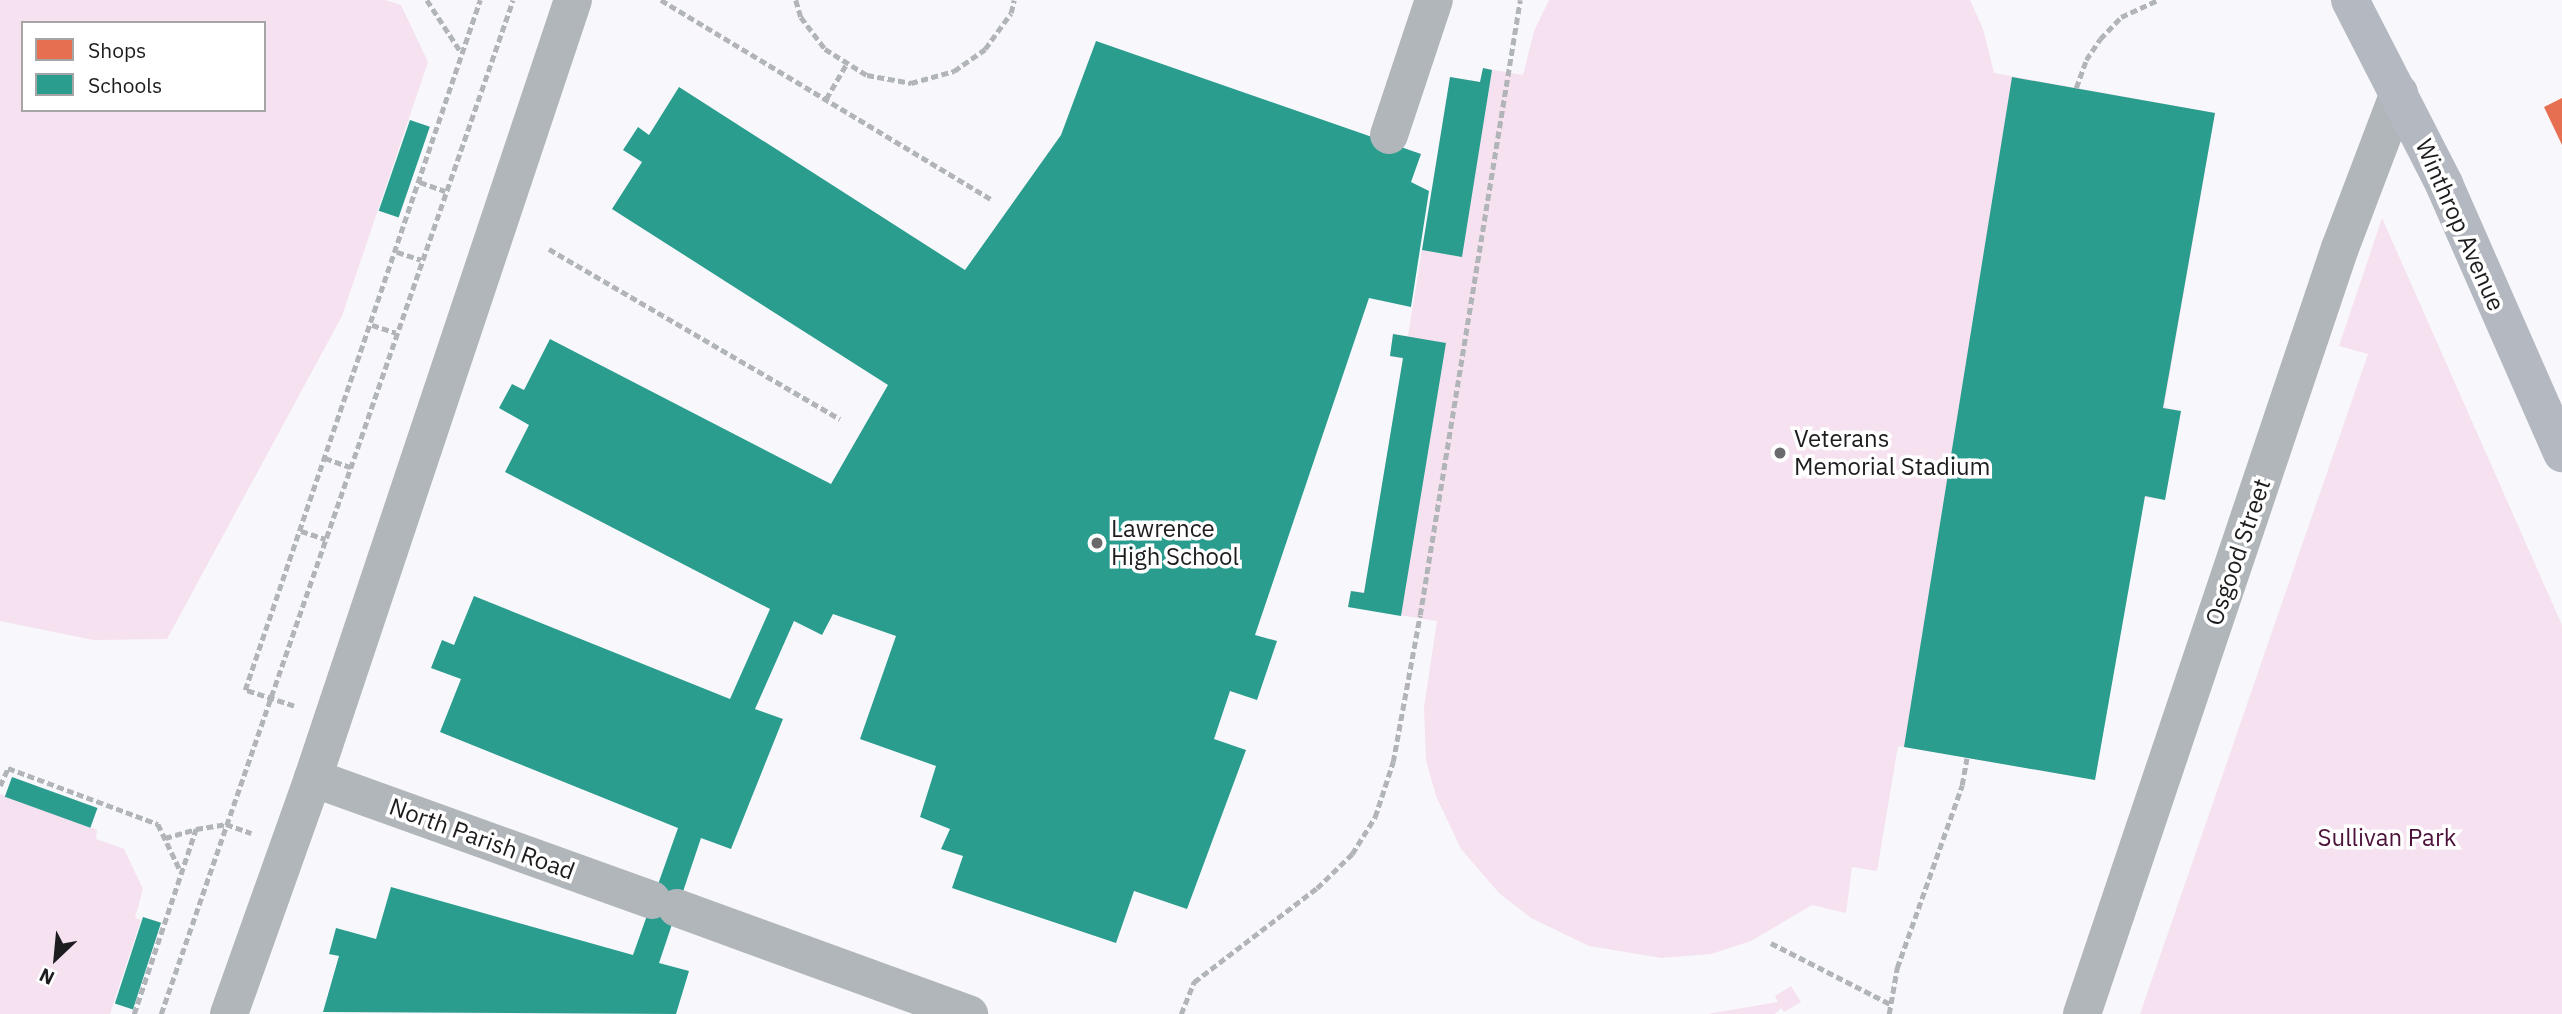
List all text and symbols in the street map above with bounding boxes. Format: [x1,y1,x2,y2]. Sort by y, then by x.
legend [21,21,266,112]
text: Shops [88,36,146,64]
text: Schools [88,71,162,99]
street label: Winthrop Avenue [2409,135,2511,315]
place label: Veterans Memorial Stadium [1794,425,1991,481]
marker: Veterans Memorial Stadium [1772,445,1788,461]
street label: Osgood Street [2199,475,2277,629]
place label: Lawrence High School [1111,515,1239,571]
marker: Lawrence High School [1089,535,1105,551]
street label: North Parish Road [385,792,579,886]
park label: Sullivan Park [2318,824,2456,852]
north arrow [21,923,91,993]
text: N [35,963,58,991]

